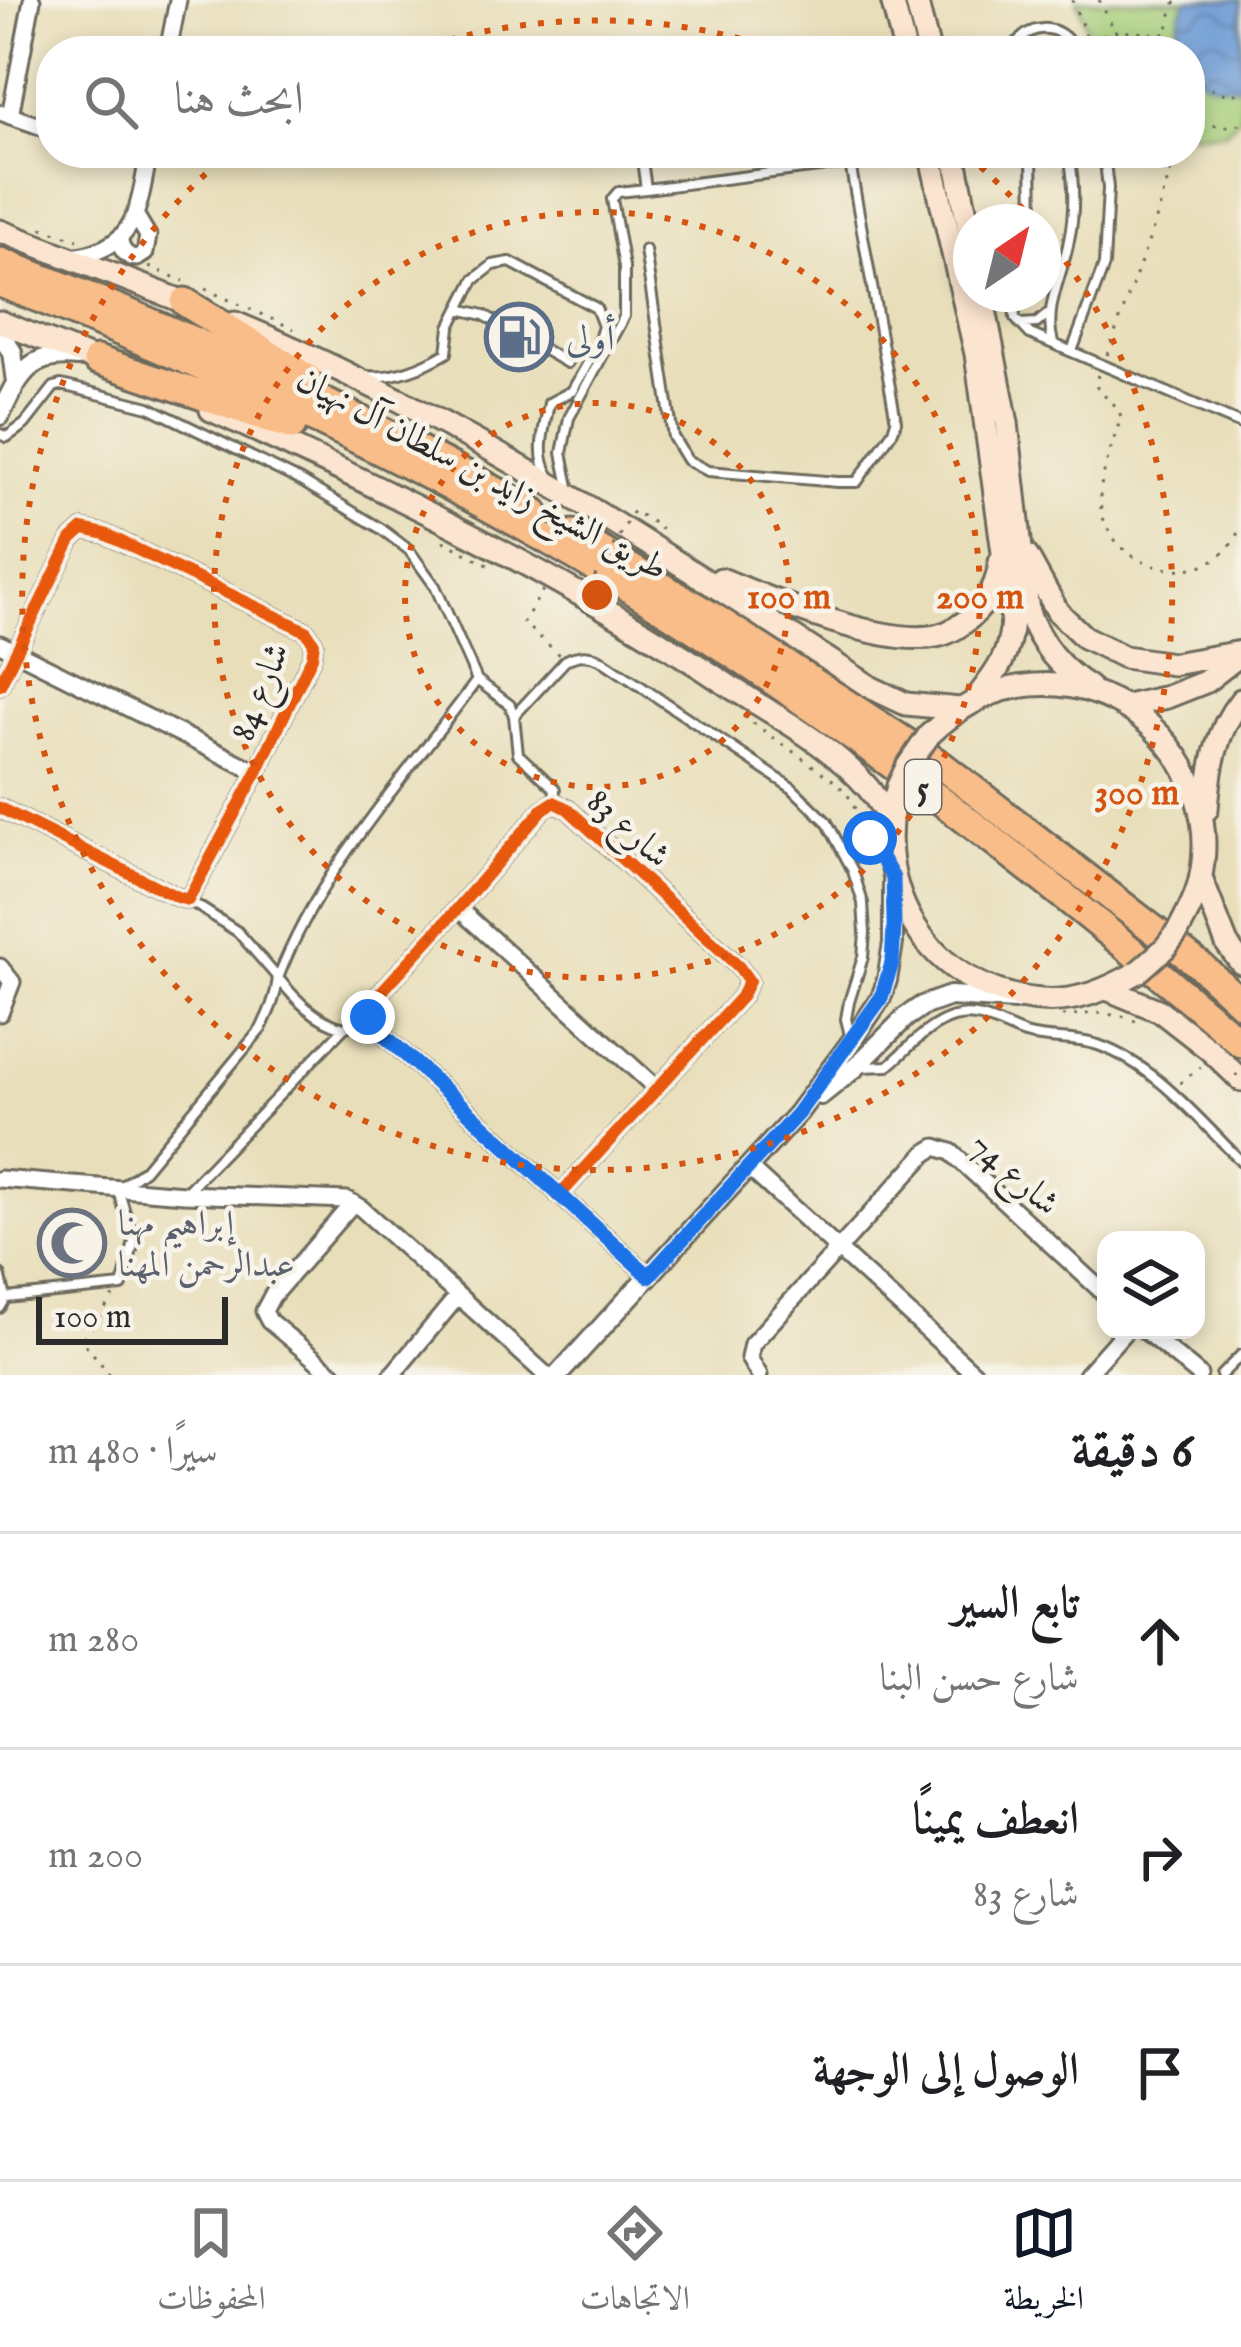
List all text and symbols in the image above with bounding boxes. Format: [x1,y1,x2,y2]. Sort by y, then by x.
search box [36,36,1205,168]
icon: search [78,69,144,135]
text: ابحث هنا [174,72,304,129]
north arrow [953,204,1061,312]
fuel station icon: أولى [484,302,554,372]
place label: أولى [566,313,615,363]
street label: طريق الشيخ زايد بن سلطان آل نهيان [285,357,675,598]
centre of rings [576,574,618,616]
text: 100 m [747,575,831,621]
text: 200 m [936,575,1024,621]
street label: شارع 84 [220,636,306,750]
road number: 5 [905,760,941,814]
text: 300 m [1095,771,1179,817]
street label: شارع 83 [573,779,680,883]
route start [843,811,897,865]
route end [341,990,395,1044]
street label: شارع 74 [956,1124,1069,1231]
place label: إبراهيم مهنا عبدالرحمن المهنا [118,1202,295,1289]
mosque icon: إبراهيم مهنا عبدالرحمن المهنا [37,1208,107,1278]
map controls [1097,1231,1205,1339]
button: layers [1097,1231,1205,1339]
scale bar [36,1291,228,1344]
text: 100 m [54,1297,131,1339]
text: 6 دقيقة [1071,1420,1193,1485]
text: سيرًا · 480 m [48,1428,218,1477]
text: تابع السير [952,1576,1079,1633]
icon: ahead [1127,1608,1193,1674]
text: 280 m [48,1616,139,1665]
text: شارع حسن البنا [879,1655,1079,1704]
text: انعطف يمينًا [912,1792,1079,1849]
icon: right [1127,1824,1193,1890]
text: 200 m [48,1832,143,1881]
text: شارع 83 [973,1871,1079,1920]
icon: arrive [1127,2040,1193,2106]
text: الوصول إلى الوجهة [813,2043,1079,2100]
tab: المحفوظات [157,2200,266,2330]
tab: الاتجاهات [580,2200,690,2330]
tab: الخريطة [1004,2200,1084,2330]

